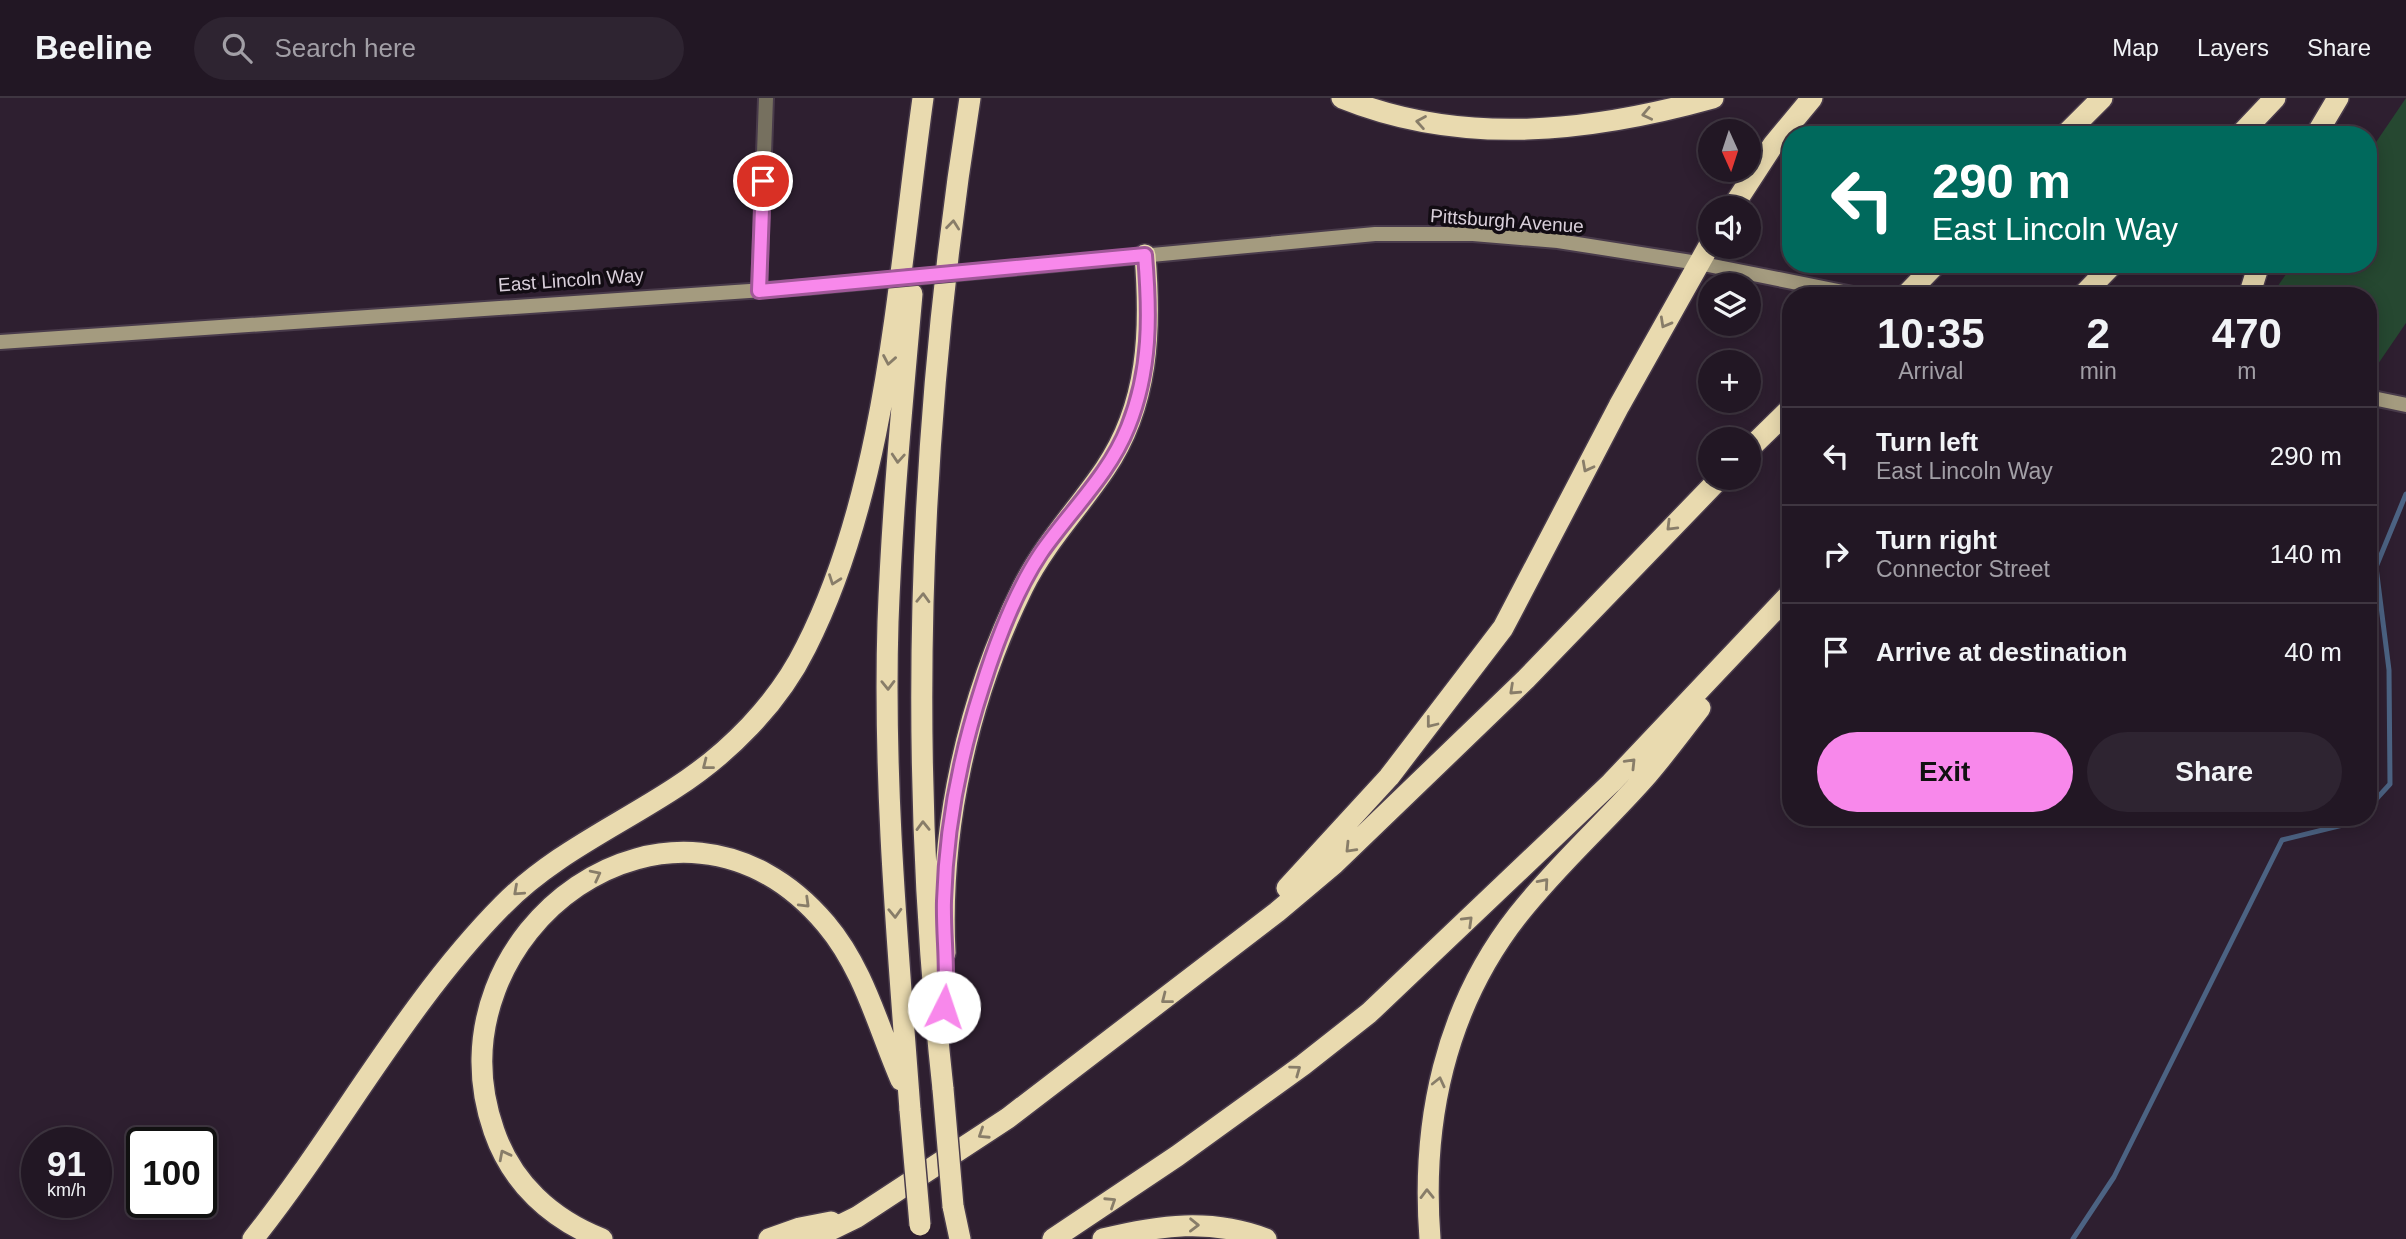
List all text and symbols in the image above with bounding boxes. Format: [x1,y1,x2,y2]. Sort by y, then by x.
search box [194,17,684,80]
text: Beeline [35,29,152,66]
icon: search [218,29,256,67]
text: Search here [274,33,416,63]
text: Map [2112,34,2159,61]
text: Layers [2197,34,2269,61]
text: Share [2307,34,2371,61]
one-way arrow [1641,106,1653,121]
one-way arrow [1415,115,1427,130]
north arrow [1698,119,1760,182]
map controls [1698,119,1761,490]
pin [733,151,793,211]
icon: left [1817,154,1908,245]
text: 290 m [1932,154,2071,208]
icon: arrive [744,162,782,200]
button: sound [1698,196,1761,259]
street label: Pittsburgh Avenue [1430,205,1584,237]
text: East Lincoln Way [1932,211,2178,247]
one-way arrow [945,219,960,231]
street label: East Lincoln Way [497,264,645,296]
button: layers [1698,273,1761,336]
text: 10:35 [1877,310,1985,357]
text: 2 [2086,310,2110,357]
text: 470 [2212,310,2282,357]
one-way arrow [1660,315,1673,328]
button: + [1698,350,1761,413]
one-way arrow [882,354,897,366]
text: Arrival [1898,358,1963,384]
text: min [2080,358,2117,384]
text: m [2237,358,2256,384]
button: − [1698,427,1761,490]
text: Turn left [1876,427,1978,457]
icon: left [1817,437,1855,475]
text: 290 m [2270,441,2342,471]
one-way arrow [891,453,906,464]
text: East Lincoln Way [1876,458,2053,484]
one-way arrow [1582,459,1596,472]
one-way arrow [1667,518,1680,531]
text: Turn right [1876,525,1997,555]
icon: right [1817,535,1855,573]
text: 140 m [2270,539,2342,569]
text: Connector Street [1876,556,2050,582]
one-way arrow [828,574,842,586]
one-way arrow [916,593,931,604]
icon: arrive [1817,633,1855,671]
text: Arrive at destination [1876,637,2127,667]
text: 40 m [2284,637,2342,667]
one-way arrow [880,680,896,691]
one-way arrow [1509,682,1522,694]
one-way arrow [1427,715,1440,727]
button: Exit [1817,732,2073,812]
button: Share [2087,732,2342,812]
one-way arrow [702,757,715,770]
one-way arrow [1622,758,1635,771]
one-way arrow [915,820,931,831]
one-way arrow [1345,839,1358,852]
one-way arrow [588,869,601,883]
one-way arrow [1536,879,1548,892]
one-way arrow [513,883,526,895]
one-way arrow [797,894,810,907]
one-way arrow [888,907,903,918]
one-way arrow [1460,917,1473,930]
position arrow [907,970,981,1044]
one-way arrow [1161,991,1174,1004]
one-way arrow [1288,1066,1301,1078]
one-way arrow [1431,1076,1445,1088]
one-way arrow [977,1126,990,1139]
speed limit sign: 100 [126,1127,217,1218]
text: 91 [47,1144,86,1183]
one-way arrow [498,1150,512,1162]
text: km/h [47,1180,86,1200]
one-way arrow [1420,1188,1435,1199]
one-way arrow [1103,1197,1116,1210]
one-way arrow [1190,1217,1200,1233]

